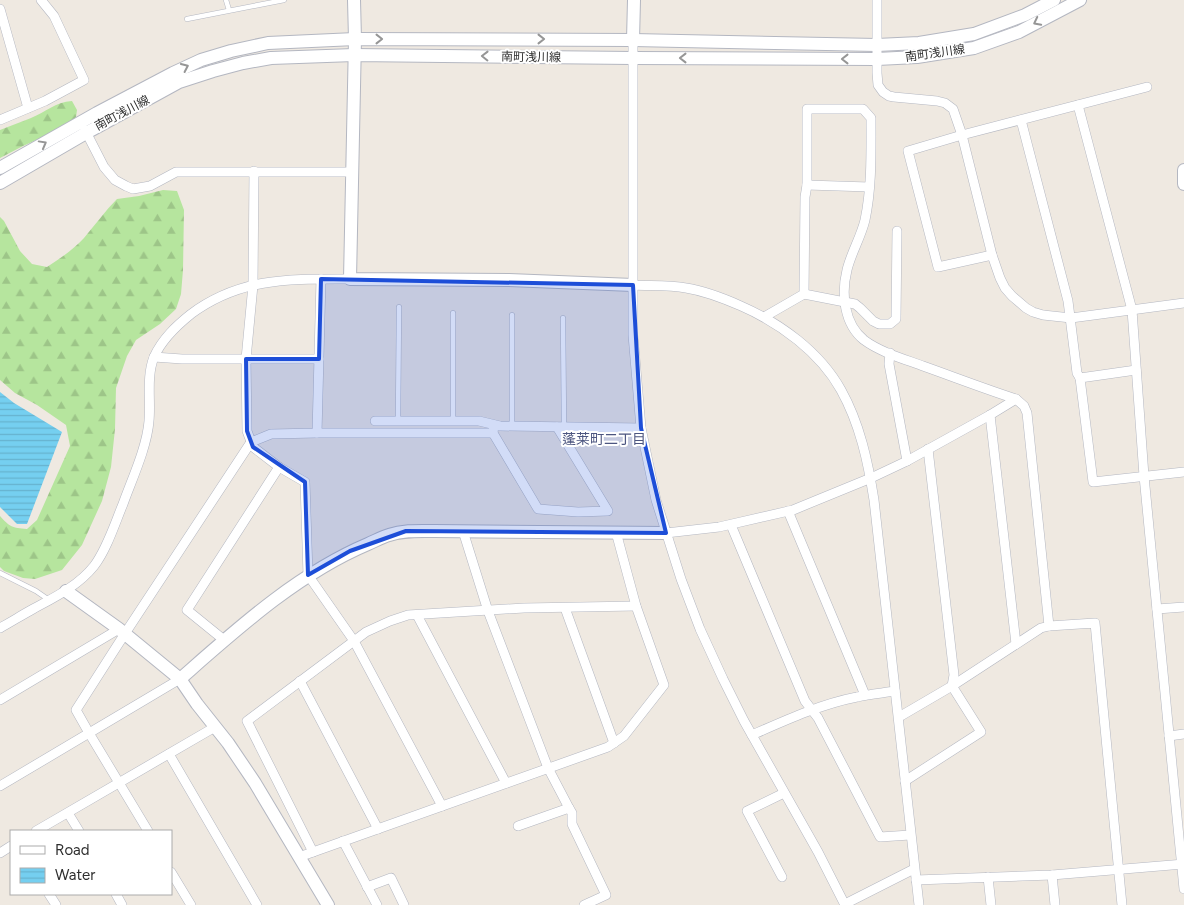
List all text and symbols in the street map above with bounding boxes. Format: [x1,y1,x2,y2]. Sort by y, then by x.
one-way arrow [1033,16,1042,26]
one-way arrow [376,34,383,44]
one-way arrow [538,34,546,44]
street label: 南町浅川線 [904,42,966,64]
street label: 南町浅川線 [501,49,561,65]
one-way arrow [481,51,489,61]
one-way arrow [679,53,686,63]
one-way arrow [841,54,849,64]
one-way arrow [180,64,189,74]
street label: 南町浅川線 [92,93,152,133]
one-way arrow [37,141,46,151]
district label: 蓬莱町二丁目 [562,431,646,448]
legend [10,830,172,895]
text: Road [55,841,90,859]
text: Water [55,866,95,884]

